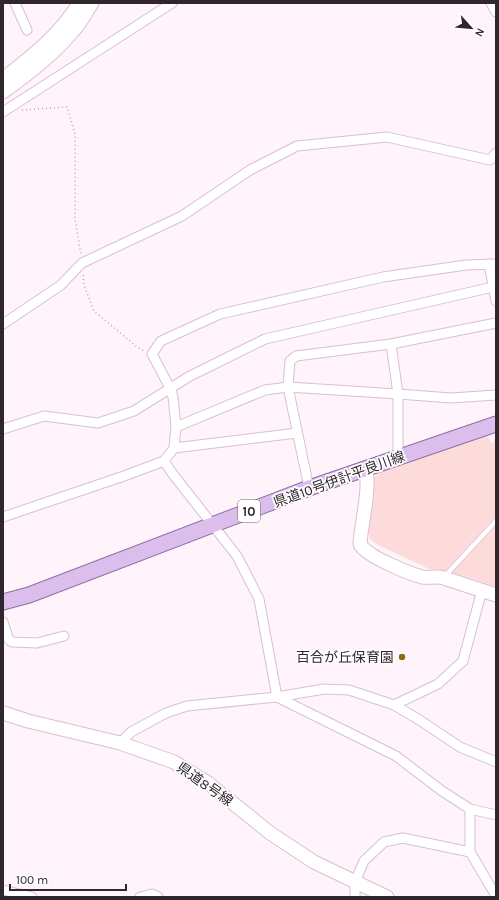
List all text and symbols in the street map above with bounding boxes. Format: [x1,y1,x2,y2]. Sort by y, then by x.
north arrow [451,8,491,48]
text: N [472,26,487,39]
street label: 県道10号伊計平良川線 [271,448,407,511]
road number: 10 [238,500,260,522]
place label: 百合が丘保育園 [296,649,394,666]
marker: 百合が丘保育園 [397,652,407,662]
street label: 県道8号線 [173,759,236,810]
scale bar [10,866,126,892]
text: 100 m [16,873,48,887]

